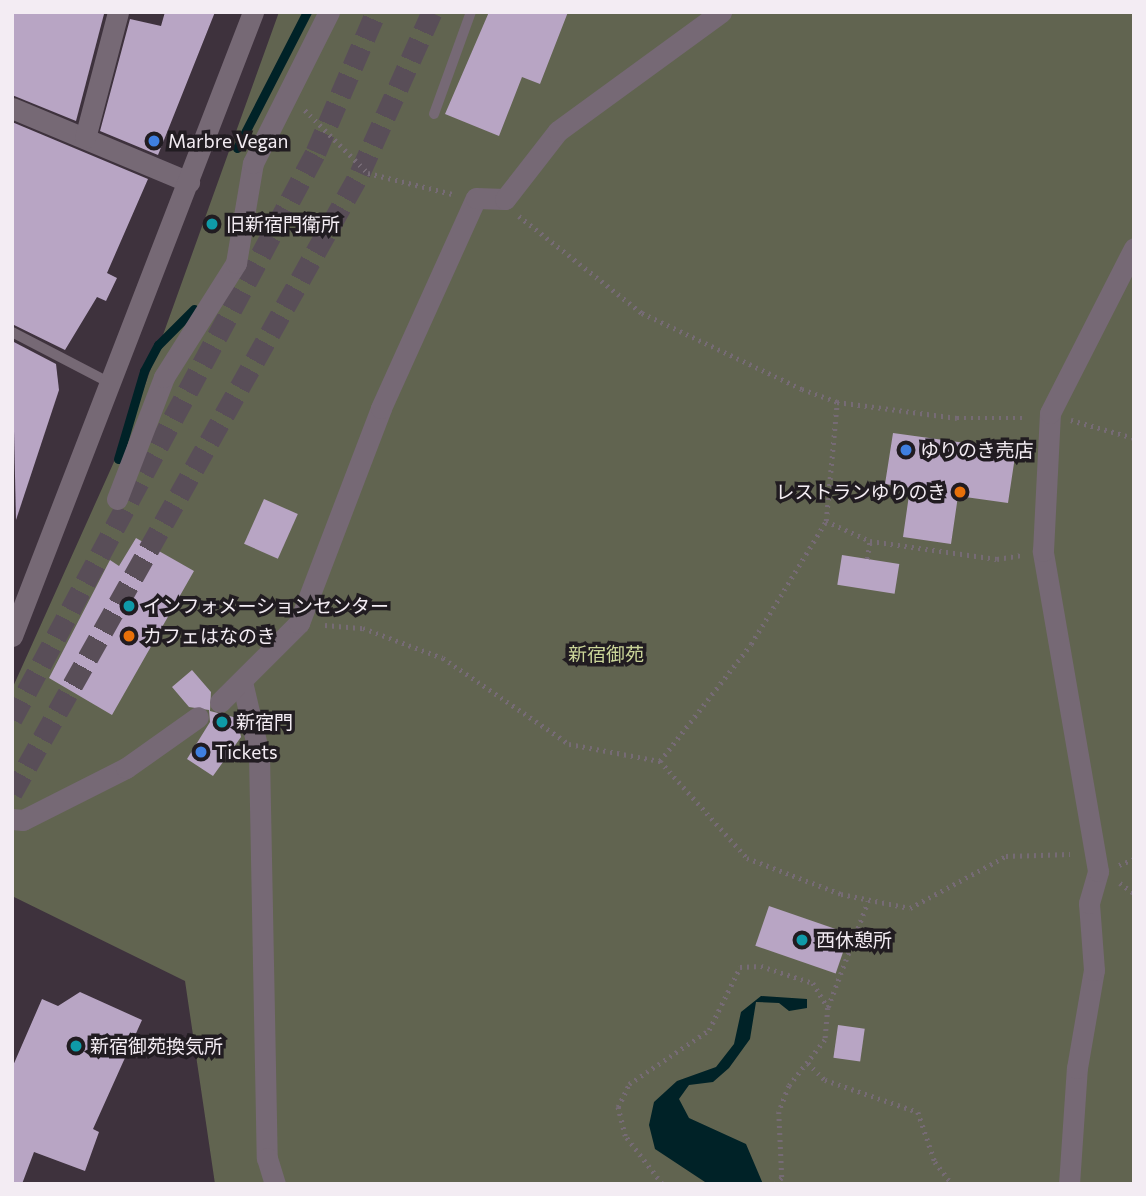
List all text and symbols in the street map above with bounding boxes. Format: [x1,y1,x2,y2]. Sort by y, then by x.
place label: Marbre Vegan [168,130,288,152]
marker: Marbre Vegan [146,133,162,149]
place label: 旧新宿門衛所 [226,213,340,235]
marker: 旧新宿門衛所 [204,216,220,232]
place label: ゆりのき売店 [920,439,1034,461]
marker: ゆりのき売店 [898,442,914,458]
place label: レストランゆりのき [775,481,946,503]
marker: レストランゆりのき [952,484,968,500]
place label: インフォメーションセンター [143,595,390,617]
marker: インフォメーションセンター [121,598,137,614]
place label: カフェはなのき [143,625,276,647]
marker: カフェはなのき [121,628,137,644]
park label: 新宿御苑 [568,643,644,665]
place label: 新宿門 [236,711,293,733]
marker: 新宿門 [214,714,230,730]
place label: Tickets [215,741,278,763]
marker: Tickets [193,744,209,760]
place label: 西休憩所 [816,929,892,951]
marker: 西休憩所 [794,932,810,948]
place label: 新宿御苑換気所 [90,1035,223,1057]
marker: 新宿御苑換気所 [68,1038,84,1054]

